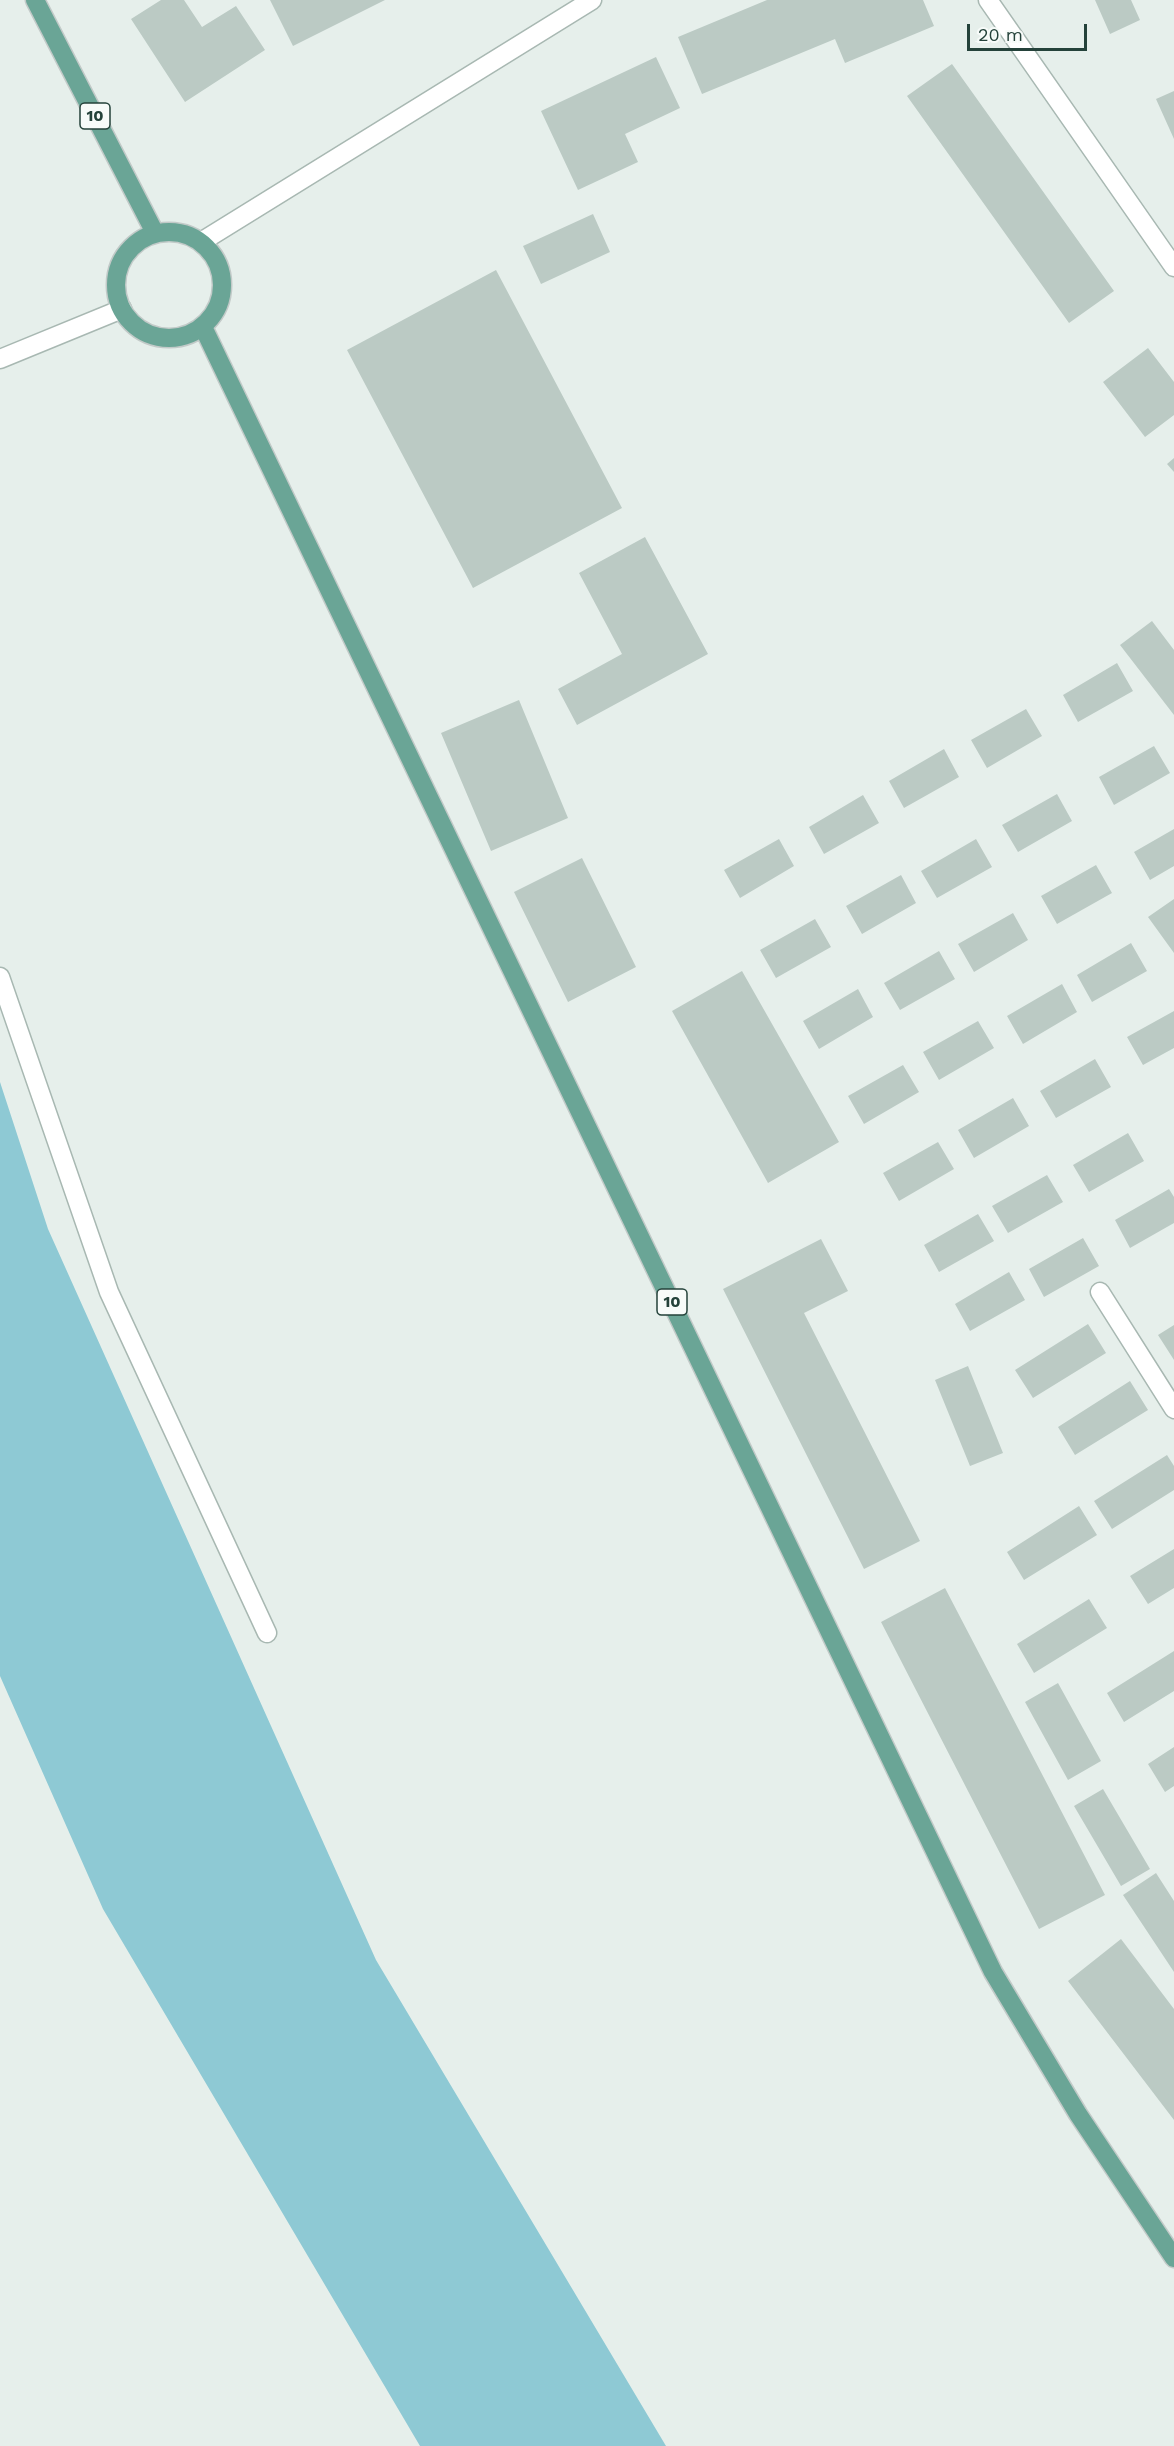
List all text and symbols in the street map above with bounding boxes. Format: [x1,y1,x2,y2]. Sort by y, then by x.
scale bar [970,12,1090,50]
text: 20 m [978,24,1023,45]
road number: 10 [80,103,110,129]
road number: 10 [657,1289,687,1315]

